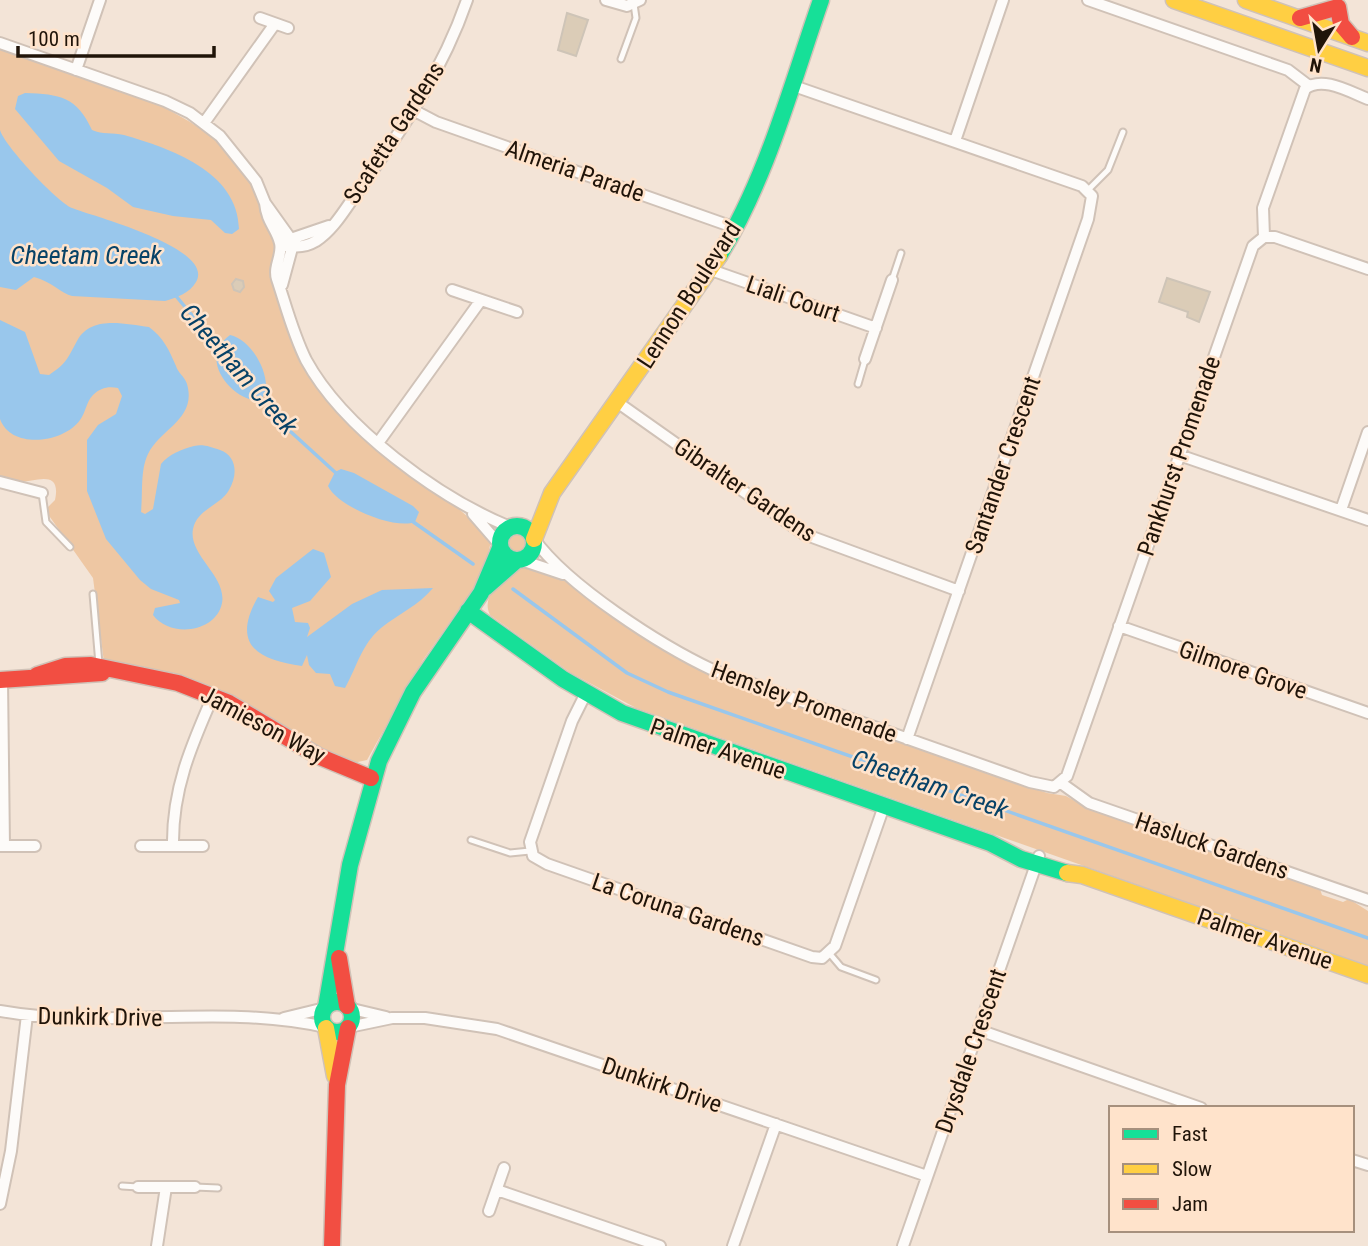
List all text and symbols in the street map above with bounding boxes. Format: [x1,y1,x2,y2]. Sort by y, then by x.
scale bar [18,14,214,58]
north arrow [1284,14,1354,84]
text: 100 m [28,27,80,51]
text: N [1308,53,1324,78]
street label: Scafetta Gardens [338,57,450,209]
street label: Almeria Parade [502,134,648,208]
street label: Lennon Boulevard [631,216,747,374]
water label: Cheetam Creek [10,240,162,270]
street label: Liali Court [742,270,844,328]
water label: Cheetham Creek [174,297,304,441]
street label: Pankhurst Promenade [1132,353,1226,559]
street label: Santander Crescent [960,373,1046,557]
street label: Gibralter Gardens [669,432,821,548]
street label: Gilmore Grove [1175,635,1311,705]
street label: Hemsley Promenade [707,655,901,749]
street label: Jamieson Way [196,680,330,770]
street label: Palmer Avenue [647,713,789,785]
water label: Cheetham Creek [848,743,1013,825]
street label: Hasluck Gardens [1132,807,1292,885]
street label: La Coruna Gardens [588,867,768,953]
street label: Palmer Avenue [1194,903,1336,975]
street label: Drysdale Crescent [930,965,1012,1137]
street label: Dunkirk Drive [37,1002,163,1032]
street label: Dunkirk Drive [598,1051,726,1119]
legend [1109,1106,1354,1232]
text: Fast [1172,1122,1208,1146]
text: Slow [1172,1157,1212,1181]
text: Jam [1172,1192,1208,1216]

